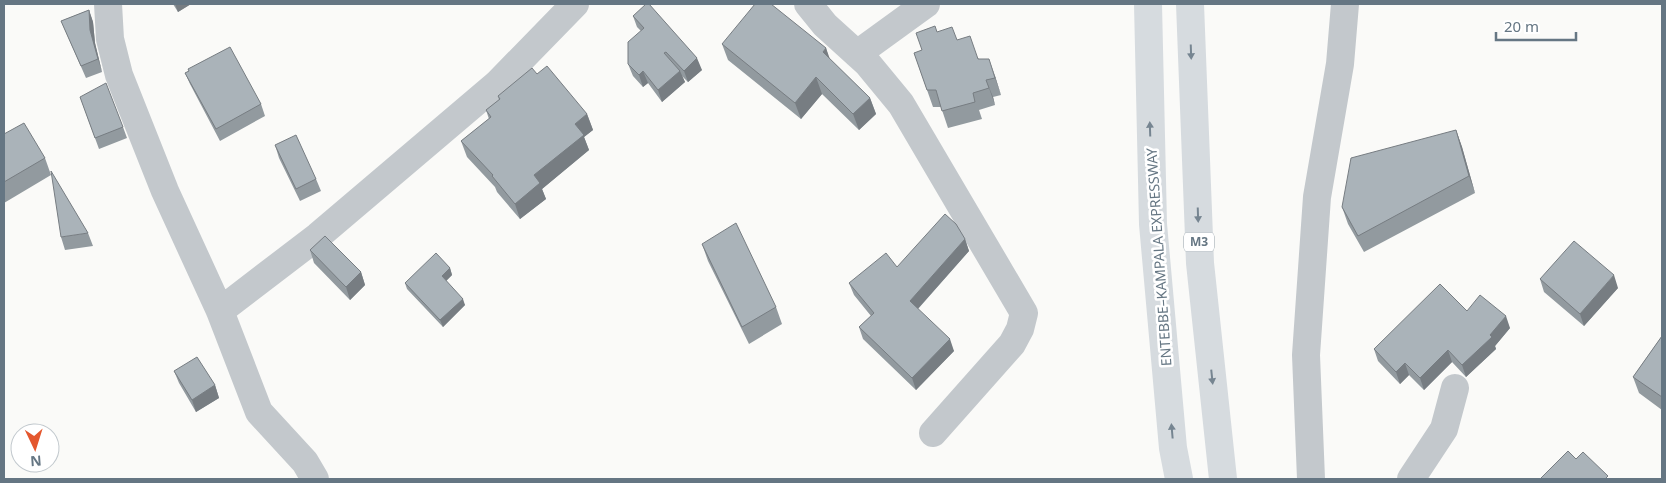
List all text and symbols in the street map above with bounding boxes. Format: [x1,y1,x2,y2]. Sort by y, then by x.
scale bar [1496,10,1576,42]
text: 20 m [1504,16,1539,36]
one-way arrow [1187,45,1195,61]
one-way arrow [1146,121,1154,137]
street label: ENTEBBE–KAMPALA EXPRESSWAY [1141,147,1176,367]
one-way arrow [1194,207,1202,223]
road number: M3 [1184,232,1214,252]
one-way arrow [1208,369,1216,385]
north arrow [10,423,60,473]
one-way arrow [1168,423,1176,439]
text: N [30,452,42,471]

